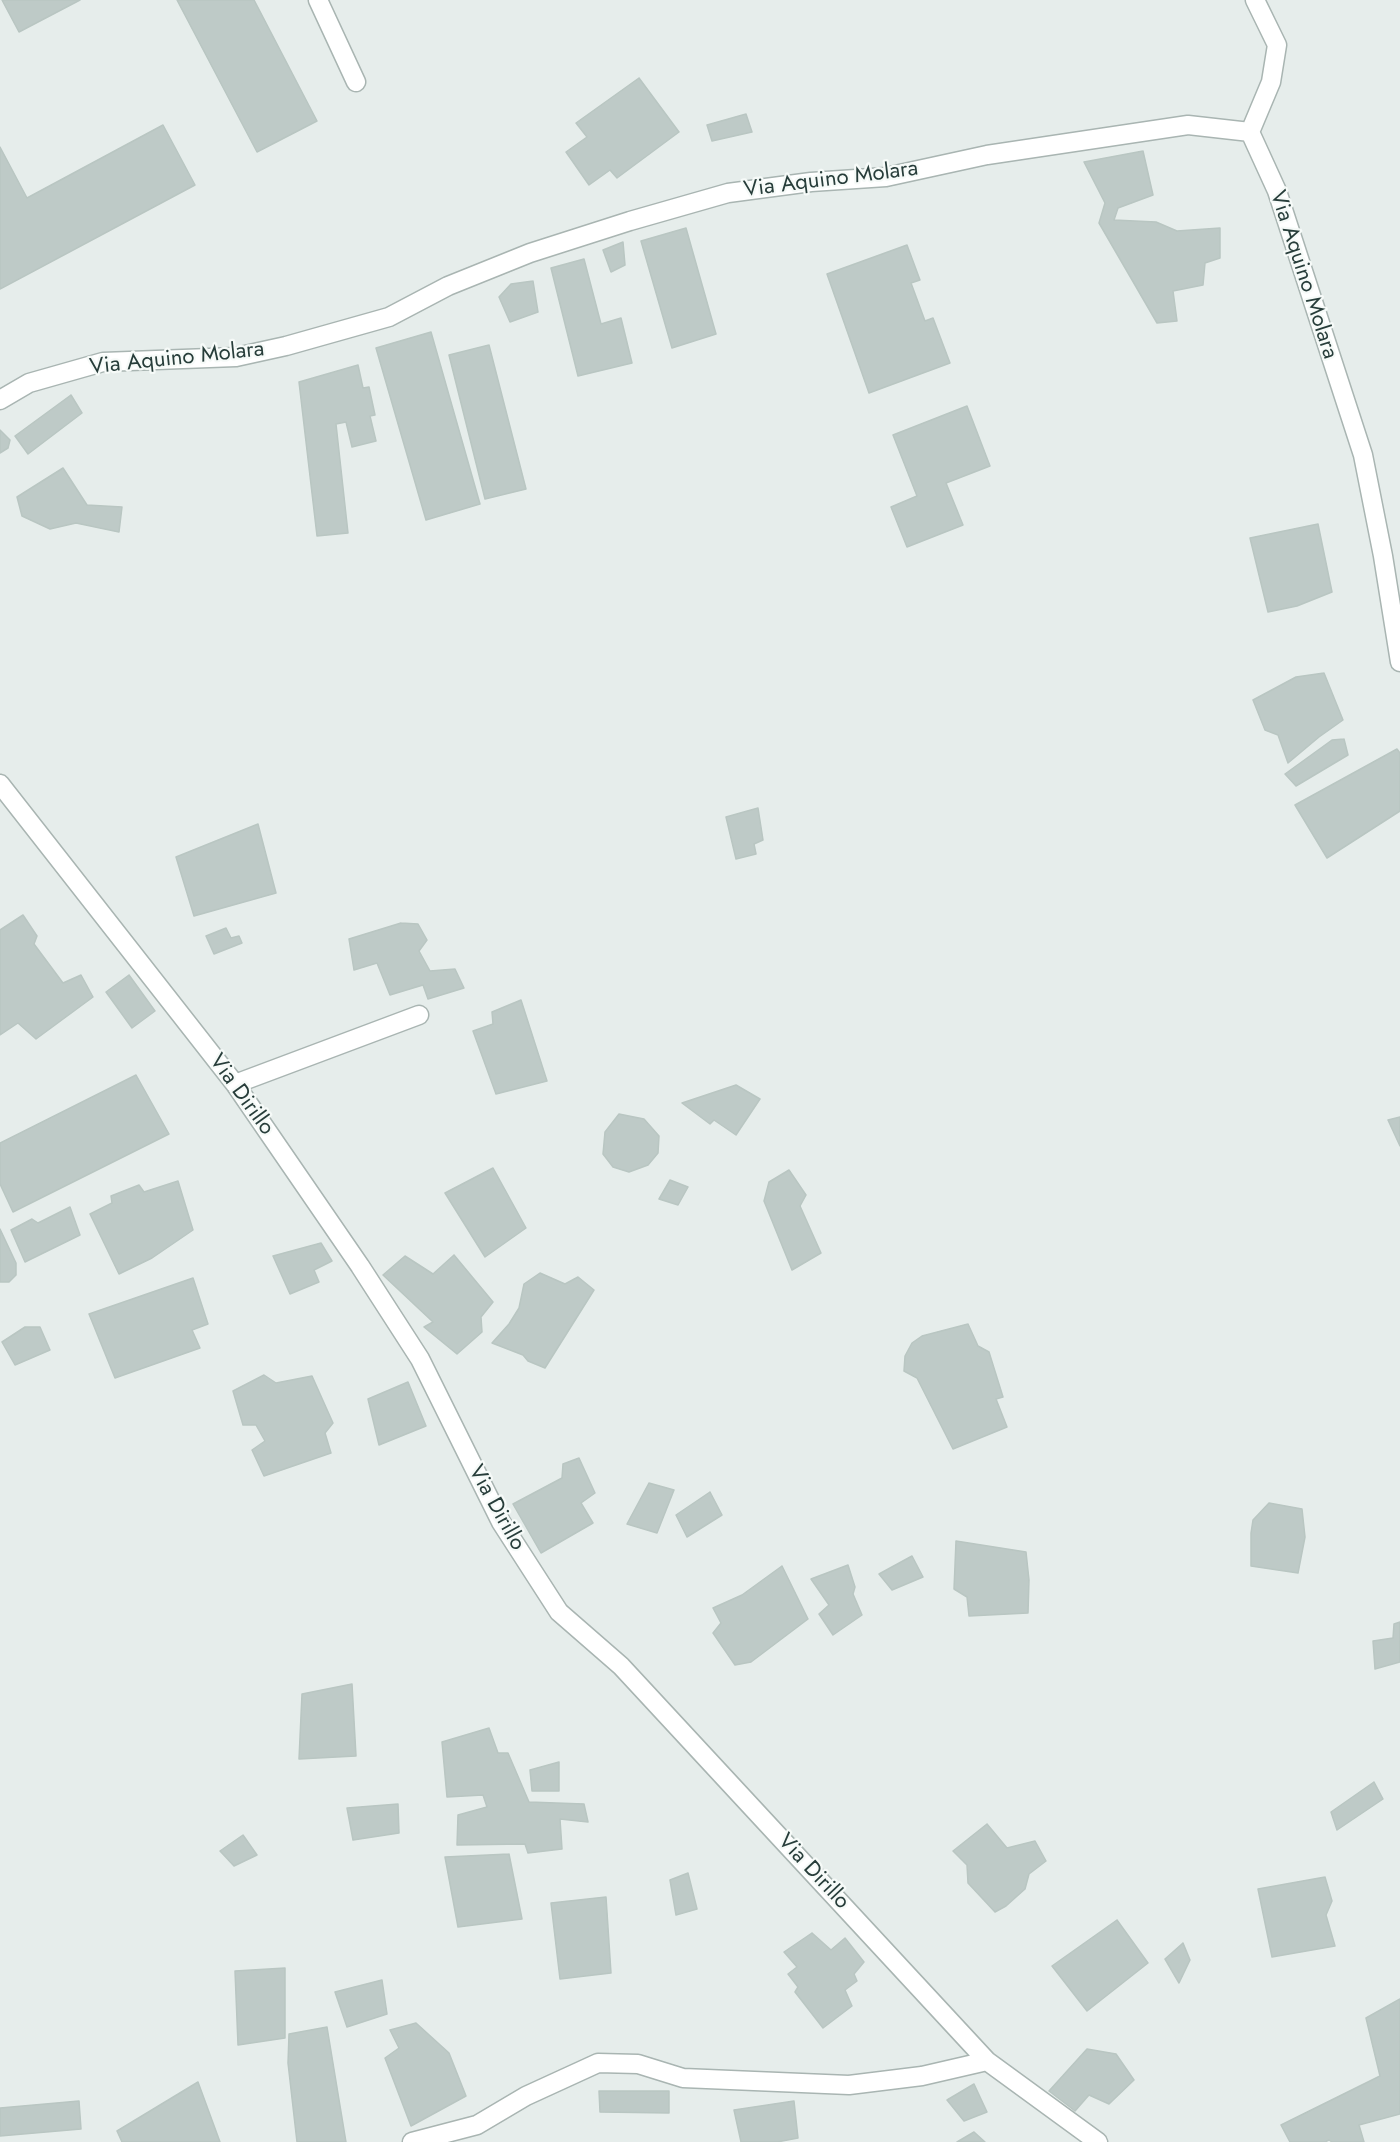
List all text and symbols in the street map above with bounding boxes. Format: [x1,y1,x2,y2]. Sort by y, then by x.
street label: Via Aquino Molara [742,156,920,204]
street label: Via Aquino Molara [1263,187,1343,363]
street label: Via Aquino Molara [88,337,266,381]
street label: Via Dirillo [203,1049,279,1141]
street label: Via Dirillo [462,1461,530,1555]
street label: Via Dirillo [771,1829,855,1915]

